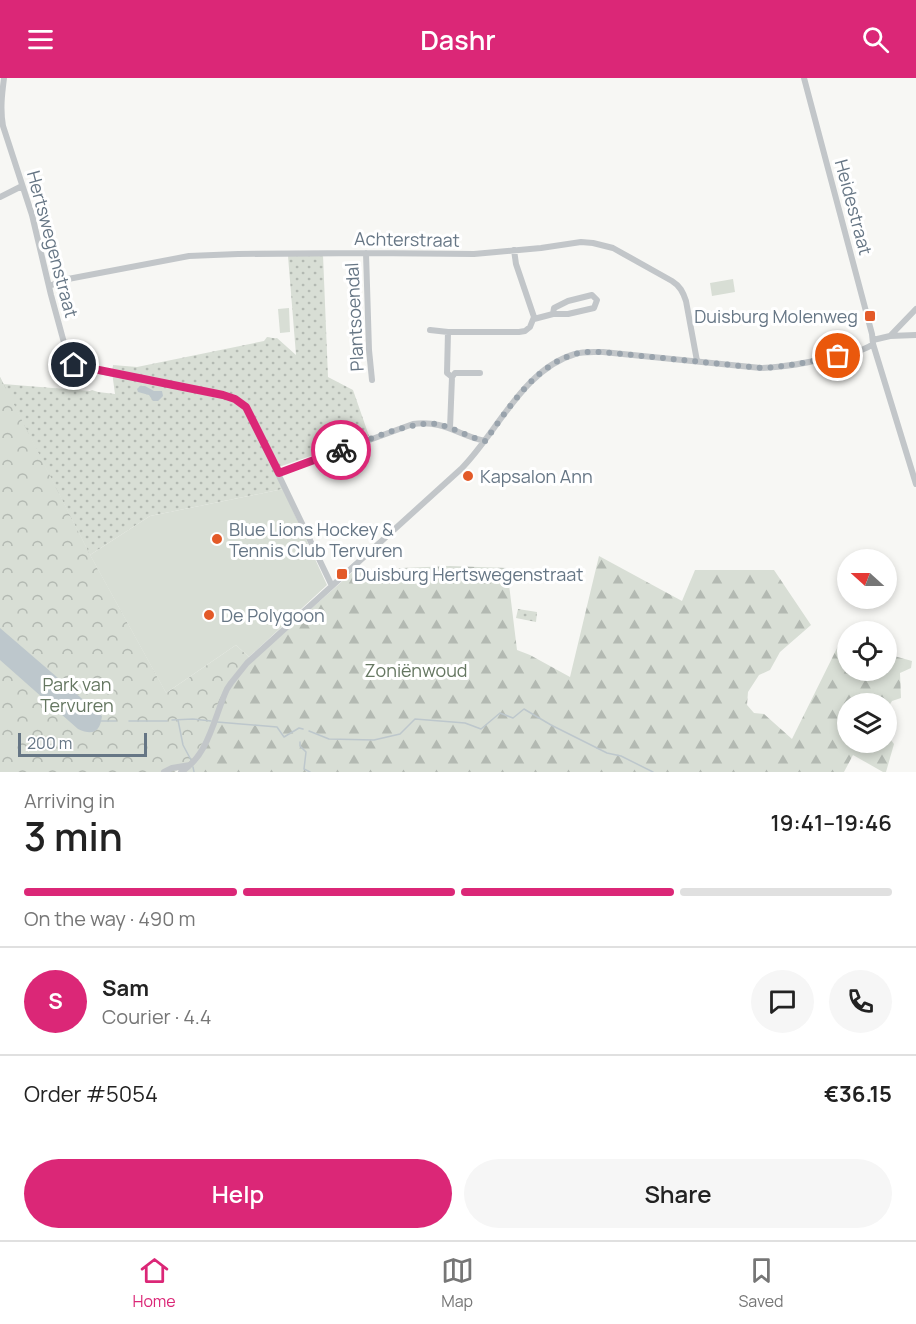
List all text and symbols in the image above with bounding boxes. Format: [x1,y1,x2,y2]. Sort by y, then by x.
text: Dashr [420,21,496,58]
icon: menu [24,23,57,56]
icon: search [859,23,892,56]
street label: Heidestraat [830,156,878,258]
street label: Hertswegenstraat [22,168,84,320]
street label: Achterstraat [354,226,460,252]
street label: Plantsoendal [339,262,369,372]
place label: Duisburg Molenweg [694,304,858,328]
marker: Duisburg Molenweg [863,309,877,323]
pin [812,330,863,381]
pin [48,339,99,390]
icon: bag [821,339,854,372]
icon: home [57,348,90,381]
courier [311,420,371,480]
icon: bike [325,434,358,467]
place label: Kapsalon Ann [480,464,593,488]
marker: Kapsalon Ann [461,469,475,483]
place label: Blue Lions Hockey & Tennis Club Tervuren [229,517,403,562]
marker: Blue Lions Hockey & Tennis Club Tervuren [210,532,224,546]
north arrow [837,549,897,609]
map controls [837,549,897,753]
place label: Duisburg Hertswegenstraat [354,562,583,586]
marker: Duisburg Hertswegenstraat [335,567,349,581]
place label: De Polygoon [221,603,325,627]
marker: De Polygoon [202,608,216,622]
button: locate [837,621,897,681]
park label: Zoniënwoud [365,658,468,682]
park label: Park van Tervuren [40,672,114,717]
button: layers [837,693,897,753]
scale bar [18,730,147,758]
text: 200 m [27,732,72,754]
text: Arriving in [24,787,115,814]
text: 19:41–19:46 [771,808,892,838]
text: 3 min [24,809,123,863]
text: On the way · 490 m [24,905,195,932]
button: chat [751,970,814,1033]
button: phone [829,970,892,1033]
text: Sam [102,973,149,1003]
text: S [48,986,63,1016]
text: Courier · 4.4 [102,1003,212,1030]
text: Order #5054 [24,1079,158,1109]
text: €36.15 [824,1079,892,1109]
button: Help [24,1159,452,1228]
button: Share [464,1159,892,1228]
tab: Home [132,1254,176,1312]
tab: Map [441,1254,474,1312]
tab: Saved [738,1254,784,1312]

